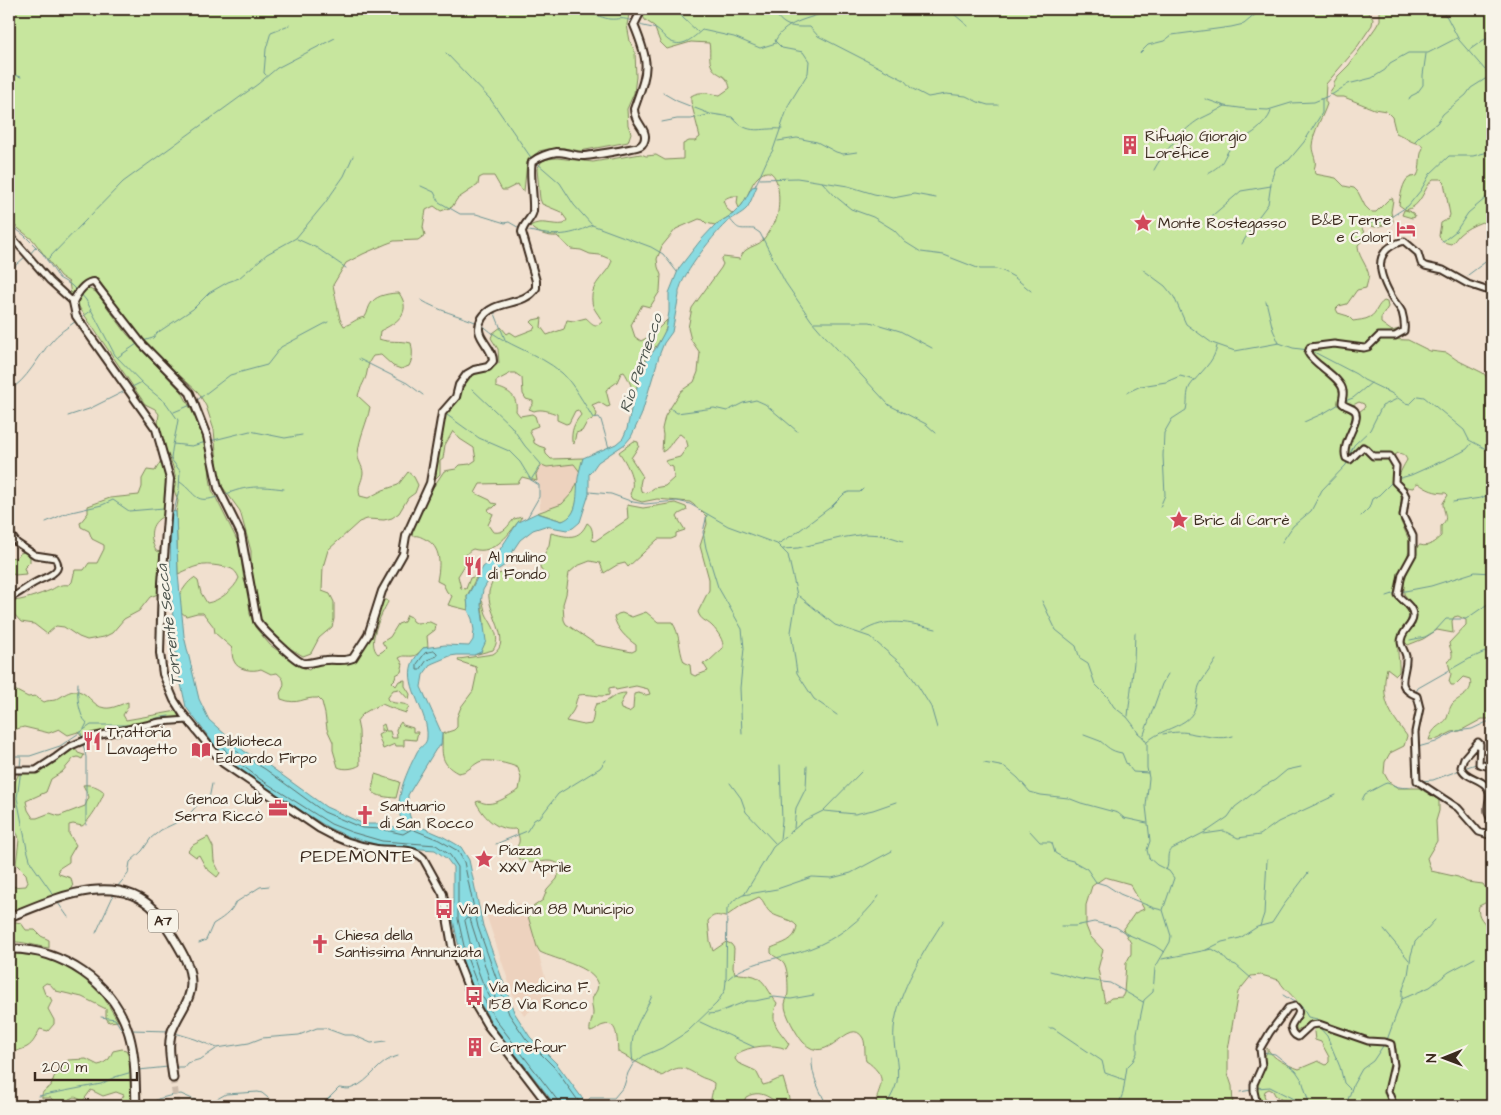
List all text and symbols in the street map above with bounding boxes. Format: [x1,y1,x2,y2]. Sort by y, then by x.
place label: Rifugio Giorgio Lorefice [1145,126,1247,164]
building icon: Rifugio Giorgio Lorefice [1119,134,1141,156]
place label: B&B Terre e Colori [1311,210,1392,248]
place icon: Monte Rostegasso [1132,212,1154,234]
place label: Monte Rostegasso [1158,213,1287,235]
hotel icon: B&B Terre e Colori [1395,218,1417,240]
water label: Rio Pernecco [614,310,668,415]
place icon: Bric di Carrè [1168,509,1190,531]
place label: Bric di Carrè [1194,510,1290,531]
place label: Al mulino di Fondo [488,547,547,585]
restaurant icon: Al mulino di Fondo [462,555,484,577]
water label: Torrente Secca [151,562,187,687]
place label: Trattoria Lavagetto [107,722,177,761]
restaurant icon: Trattoria Lavagetto [81,730,103,752]
place label: Biblioteca Edoardo Firpo [216,731,317,769]
library icon: Biblioteca Edoardo Firpo [190,739,212,761]
place label: Genoa Club Serra Riccò [175,789,264,827]
place label: Santuario di San Rocco [380,796,474,834]
office icon: Genoa Club Serra Riccò [267,797,289,819]
church icon: Santuario di San Rocco [354,804,376,826]
place label: Piazza XXV Aprile [499,840,571,878]
district label: PEDEMONTE [300,844,414,869]
place icon: Piazza XXV Aprile [473,848,495,870]
bus stop icon: Via Medicina 88 Municipio [433,898,455,920]
place label: Via Medicina 88 Municipio [459,899,634,920]
road number: A7 [148,909,178,932]
place label: Chiesa della Santissima Annunziata [335,925,482,963]
church icon: Chiesa della Santissima Annunziata [309,933,331,955]
place label: Via Medicina F. 158 Via Ronco [489,977,590,1015]
bus stop icon: Via Medicina F. 158 Via Ronco [463,985,485,1007]
north arrow [1418,1032,1468,1082]
building icon: Carrefour [464,1036,486,1058]
place label: Carrefour [490,1037,566,1058]
scale bar [35,1050,138,1082]
text: N [1422,1053,1442,1063]
text: 200 m [42,1057,88,1078]

